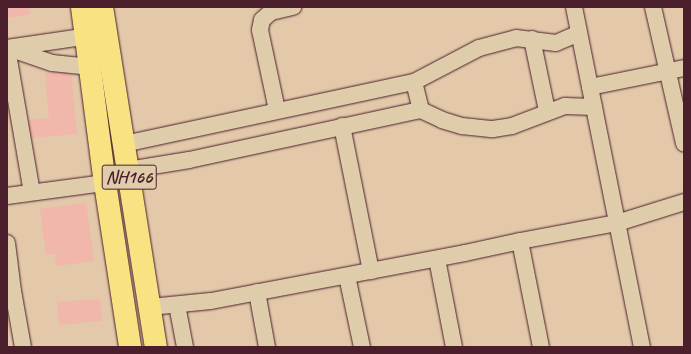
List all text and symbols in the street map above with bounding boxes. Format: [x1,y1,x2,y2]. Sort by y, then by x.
road number: NH166 [101,161,157,193]

